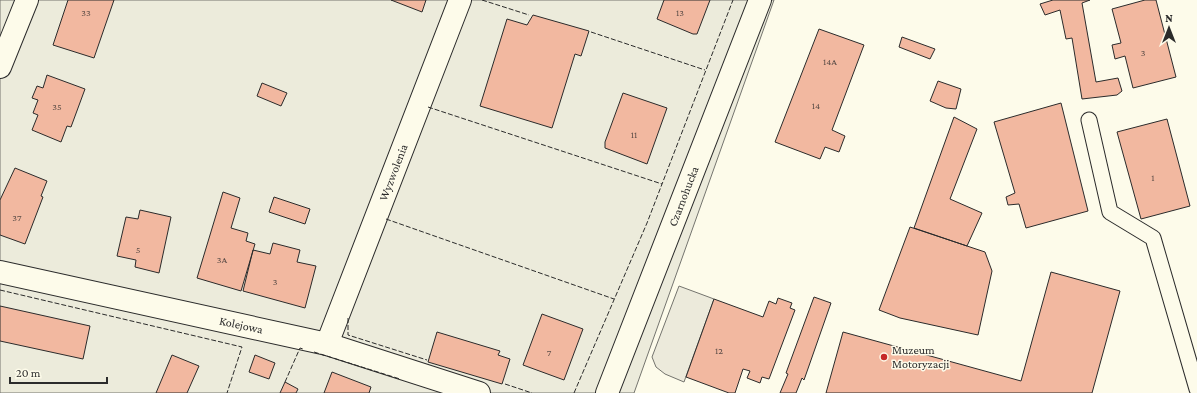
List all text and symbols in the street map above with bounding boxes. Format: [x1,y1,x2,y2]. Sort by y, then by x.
house number: 33 [81,7,91,18]
house number: 13 [676,7,684,18]
north arrow [1149,8,1189,48]
text: N [1165,12,1173,24]
house number: 3 [1141,47,1146,58]
house number: 14A [823,56,837,67]
house number: 14 [812,100,820,111]
house number: 35 [52,101,62,112]
house number: 11 [631,129,637,140]
street label: Wyzwolenia [376,142,411,203]
street label: Czarnohucka [666,164,702,228]
house number: 1 [1151,172,1155,183]
house number: 37 [12,212,22,223]
house number: 5 [136,244,141,255]
house number: 3A [217,254,227,265]
house number: 3 [273,276,278,287]
street label: Kolejowa [218,314,265,337]
place label: Muzeum Motoryzacji [892,343,949,371]
house number: 12 [715,345,723,356]
house number: 7 [547,347,552,358]
marker: Muzeum Motoryzacji [879,352,889,362]
scale bar [10,359,107,385]
text: 20 m [16,366,41,380]

